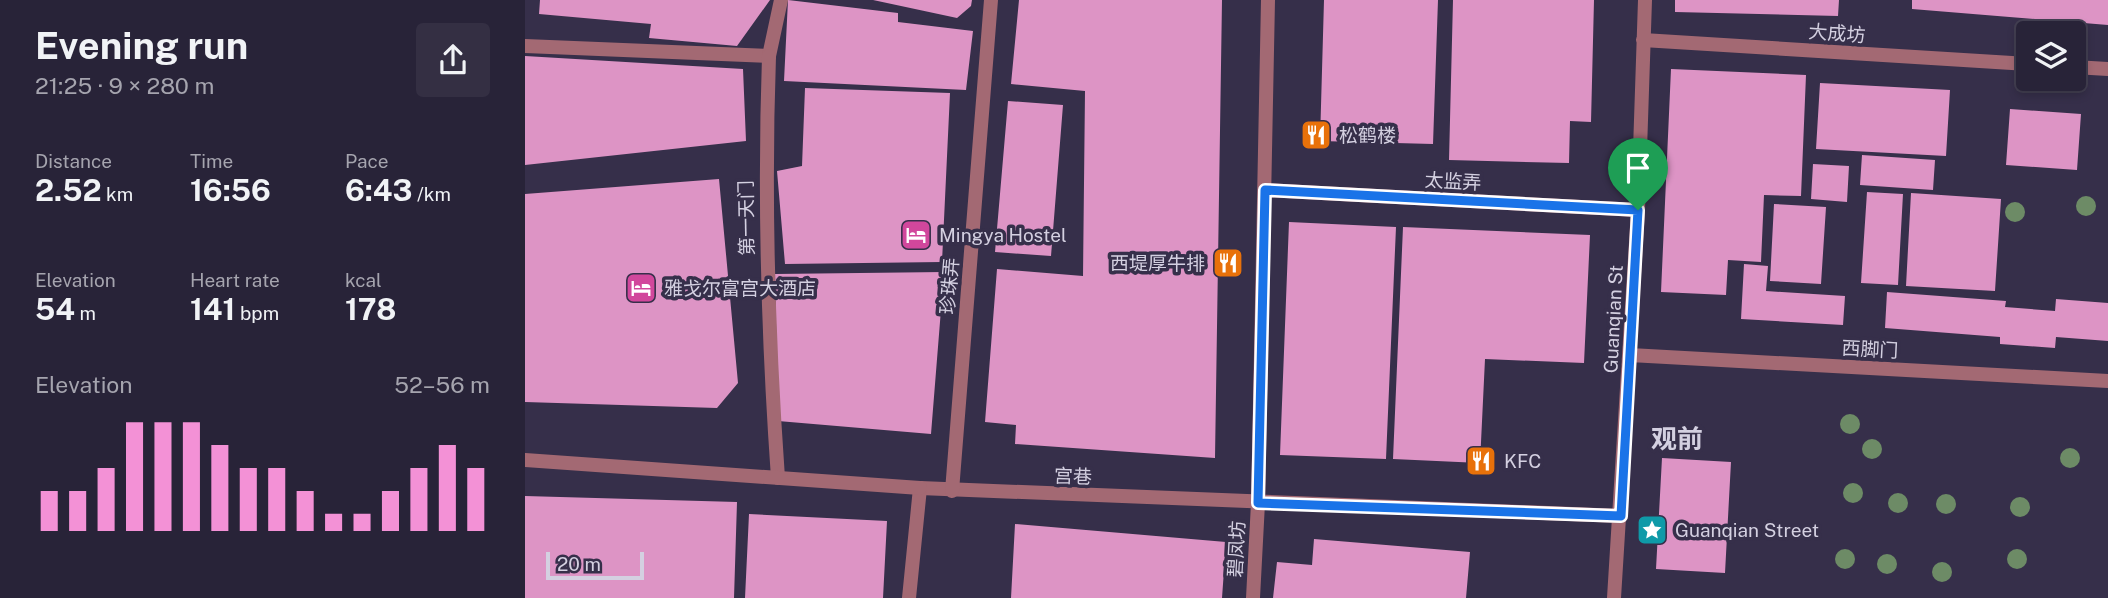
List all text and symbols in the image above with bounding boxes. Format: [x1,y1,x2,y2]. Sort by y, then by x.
street label: 大成坊 [1808,20,1866,46]
map controls [2016,21,2086,91]
button: layers [2016,21,2086,91]
text: Evening run [35,23,248,68]
button: share [416,23,490,97]
text: 21:25 · 9 × 280 m [35,72,214,99]
restaurant icon: 松鹤楼 [1299,118,1333,152]
place label: 松鹤楼 [1339,124,1396,146]
pin [1608,138,1668,210]
icon: arrive [1619,149,1657,187]
text: Distance [35,150,112,172]
text: Time [190,150,233,172]
text: Pace [345,150,388,172]
street label: 太监弄 [1424,169,1482,193]
text: 2.52 [35,172,101,208]
text: 16:56 [190,172,271,208]
text: 6:43 [345,172,412,208]
street label: 第一天门 [734,180,758,256]
text: km [101,183,133,205]
text: /km [412,183,451,205]
hotel icon: Mingya Hostel [899,218,933,252]
place label: Mingya Hostel [939,224,1067,246]
restaurant icon: 西堤厚牛排 [1211,246,1245,280]
place label: 西堤厚牛排 [1110,252,1205,274]
street label: 珍珠弄 [936,257,962,315]
street label: Guanqian St [1599,264,1627,374]
text: Elevation [35,269,116,291]
text: Heart rate [190,269,280,291]
text: kcal [345,269,382,291]
hotel icon: 雅戈尔富宫大酒店 [624,271,658,305]
place label: 雅戈尔富宫大酒店 [664,277,816,299]
text: 54 [35,291,75,327]
text: 141 [190,291,235,327]
text: 178 [345,291,396,327]
text: m [75,302,96,324]
text: bpm [235,302,279,324]
street label: 西脚门 [1841,337,1899,361]
text: Elevation [35,371,133,398]
text: 52–56 m [394,371,490,398]
district label: 观前 [1651,423,1703,454]
restaurant icon: KFC [1464,444,1498,478]
place label: KFC [1504,450,1541,472]
street label: 宫巷 [1054,464,1092,488]
place icon: Guanqian Street [1635,513,1669,547]
place label: Guanqian Street [1675,519,1819,541]
street label: 碧凤坊 [1224,520,1248,578]
scale bar [546,549,644,581]
text: 20 m [557,553,601,575]

